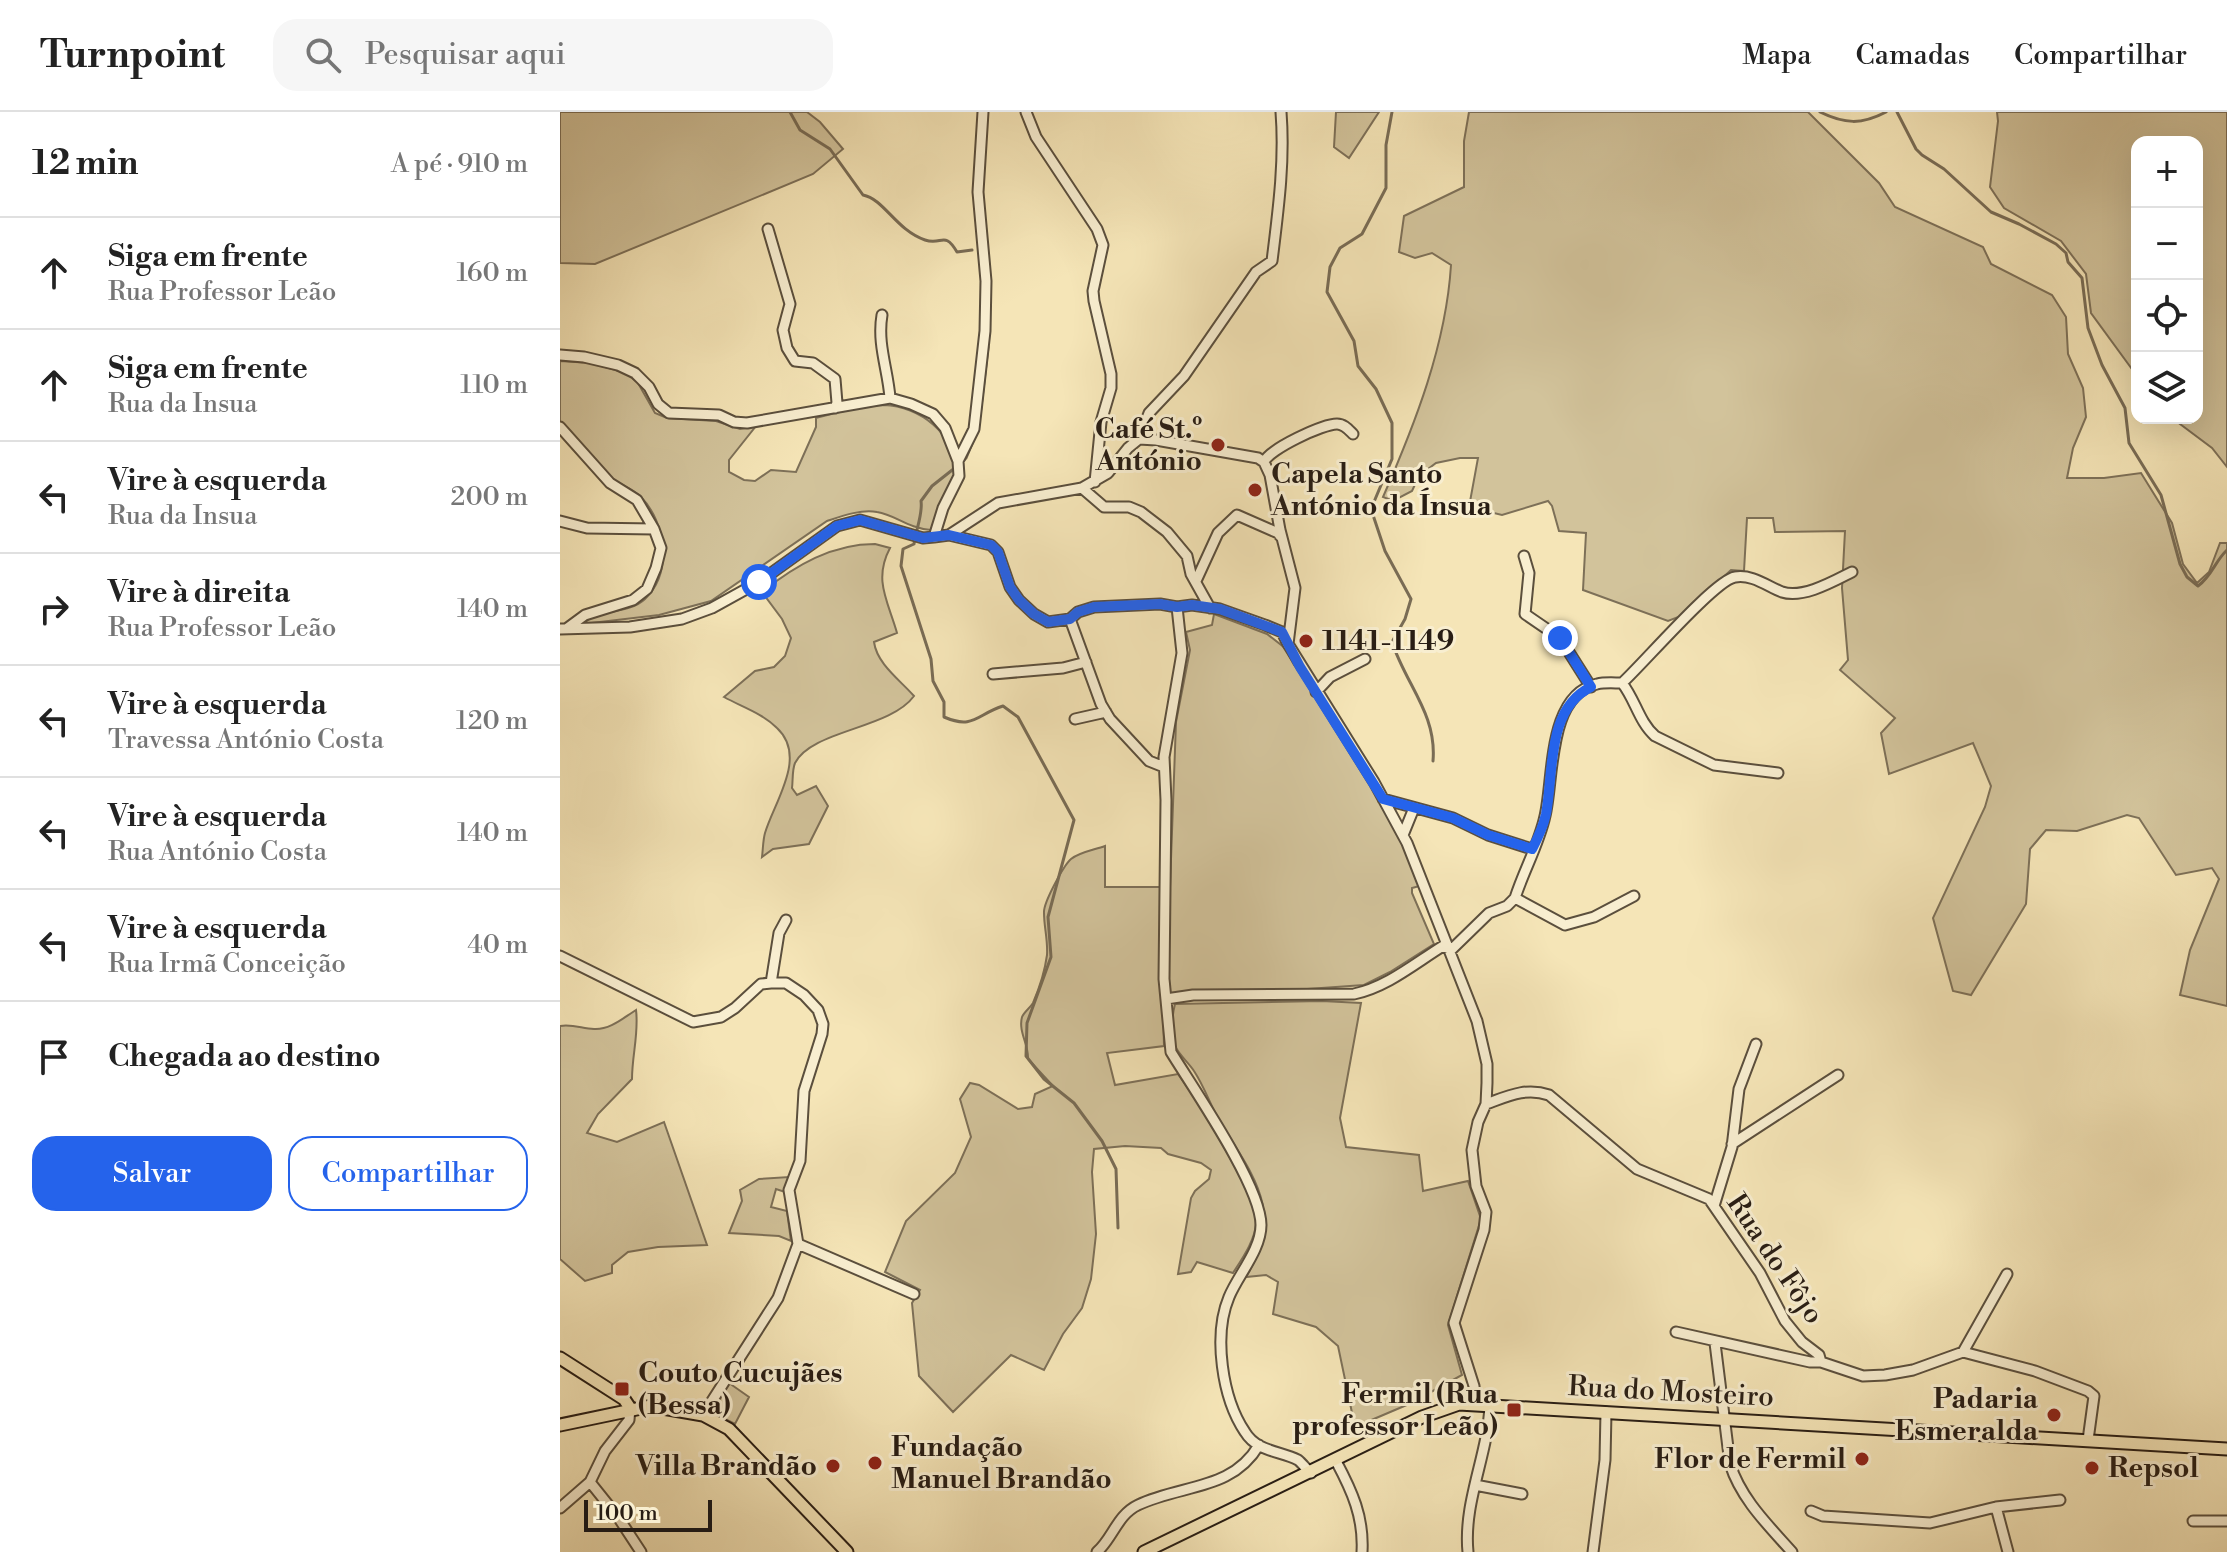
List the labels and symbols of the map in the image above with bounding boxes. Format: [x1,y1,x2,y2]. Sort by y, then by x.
place label: Café St.º António [1095,412,1203,479]
marker: Café St.º António [1209,436,1227,454]
place label: Capela Santo António da Ínsua [1270,457,1492,524]
marker: Capela Santo António da Ínsua [1246,481,1264,499]
route start [741,564,777,600]
route end [1542,620,1578,656]
place label: 1141-1149 [1322,624,1454,659]
marker: 1141-1149 [1297,632,1315,650]
street label: Rua do Fôjo [1719,1187,1831,1331]
place label: Couto Cucujães (Bessa) [638,1356,843,1423]
street label: Rua do Mosteiro [1567,1369,1775,1415]
place label: Fermil (Rua professor Leão) [1292,1377,1499,1444]
marker: Couto Cucujães (Bessa) [613,1380,631,1398]
place label: Padaria Esmeralda [1895,1382,2039,1449]
marker: Fermil (Rua professor Leão) [1505,1401,1523,1419]
marker: Padaria Esmeralda [2045,1406,2063,1424]
place label: Fundação Manuel Brandão [891,1430,1112,1497]
place label: Flor de Fermil [1654,1442,1846,1477]
place label: Villa Brandão [635,1449,817,1484]
marker: Flor de Fermil [1853,1450,1871,1468]
place label: Repsol [2108,1451,2199,1486]
marker: Fundação Manuel Brandão [866,1454,884,1472]
marker: Villa Brandão [824,1457,842,1475]
marker: Repsol [2083,1459,2101,1477]
scale bar [584,1496,712,1532]

